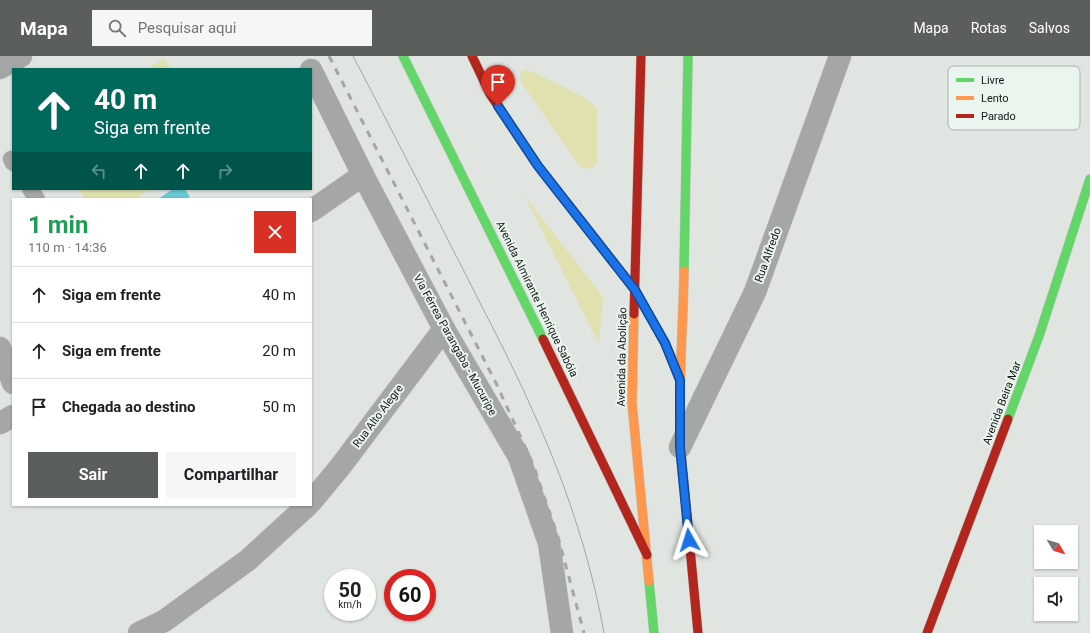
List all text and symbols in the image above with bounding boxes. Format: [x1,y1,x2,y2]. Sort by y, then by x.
search box [92,10,372,46]
text: Mapa [20,17,68,40]
icon: search [106,17,128,39]
text: Pesquisar aqui [138,19,236,37]
text: Mapa [913,20,949,36]
text: Rotas [971,20,1007,36]
text: Salvos [1029,20,1070,36]
pin [481,65,515,106]
legend [948,66,1080,130]
icon: arrive [487,71,509,93]
text: Livre [981,74,1005,87]
text: 40 m [94,83,157,116]
icon: ahead [28,84,80,136]
text: Lento [981,92,1009,105]
text: Parado [981,110,1016,123]
text: Siga em frente [94,117,210,138]
icon: left [88,160,110,182]
icon: ahead [130,160,152,182]
icon: ahead [172,160,194,182]
icon: right [214,160,236,182]
text: 1 min [28,211,88,239]
button: close [254,211,296,253]
street label: Avenida Almirante Henrique Sabóia [493,219,581,379]
street label: Rua Alfredo [752,226,784,284]
text: 110 m · 14:36 [28,240,107,255]
street label: Via Férrea Parangaba - Mucuripe [411,272,499,418]
icon: ahead [28,284,50,306]
text: Siga em frente [62,286,161,304]
text: 40 m [262,286,296,304]
street label: Avenida da Abolição [615,307,629,407]
icon: ahead [28,340,50,362]
text: Siga em frente [62,342,161,360]
text: 20 m [262,342,296,360]
street label: Avenida Beira Mar [980,359,1024,447]
street label: Rua Alto Alegre [350,382,406,450]
icon: arrive [28,396,50,418]
text: Chegada ao destino [62,398,196,416]
text: 50 m [262,398,296,416]
button: Sair [28,452,158,498]
button: Compartilhar [166,452,296,498]
position arrow [668,519,710,561]
north arrow [1034,525,1078,569]
map controls [1034,525,1078,621]
speed limit sign: 60 [384,569,436,621]
button: sound [1034,577,1078,621]
text: 50 [339,578,361,602]
text: km/h [338,599,362,610]

